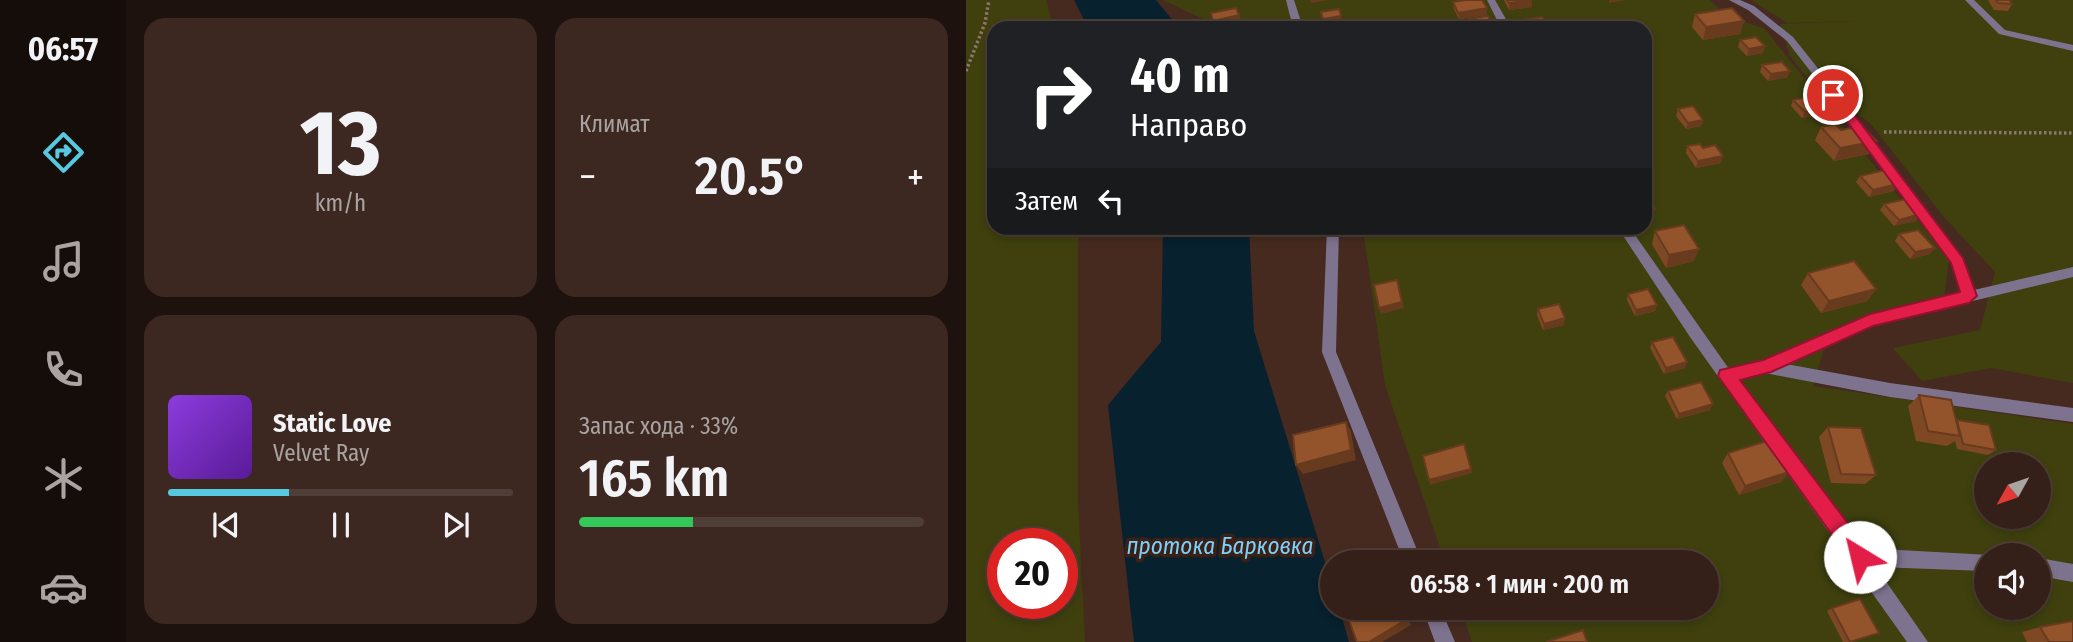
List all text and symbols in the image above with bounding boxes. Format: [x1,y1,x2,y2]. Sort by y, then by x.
text: 06:57 [28,30,98,68]
text: 40 m [1130,46,1230,105]
icon: right [1015,49,1106,140]
pin [1803,65,1863,125]
icon: arrive [1814,76,1852,114]
text: 13 [300,89,381,198]
text: Направо [1130,106,1247,144]
text: Климат [579,110,650,138]
icon: directions [39,128,88,177]
text: 20.5° [695,145,808,208]
text: − [579,154,596,200]
text: + [907,154,924,200]
icon: left [1092,182,1130,220]
text: Затем [1015,186,1078,217]
text: km/h [315,189,366,217]
icon: music [39,237,88,286]
icon: phone [39,345,88,394]
text: Static Love [273,408,391,439]
text: Запас хода · 33% [579,412,738,440]
text: Velvet Ray [273,439,369,467]
text: 165 km [579,447,729,510]
north arrow [1974,452,2051,528]
map controls [1974,452,2051,620]
icon: climate [39,454,88,503]
icon: previous [207,506,245,544]
icon: pause [322,506,360,544]
icon: next [437,506,475,544]
position arrow [1823,520,1897,594]
speed limit sign: 20 [987,528,1078,619]
water label: протока Барковка [1126,532,1314,560]
button: sound [1974,543,2051,620]
icon: car [39,563,88,612]
text: 06:58 · 1 мин · 200 m [1410,569,1629,600]

